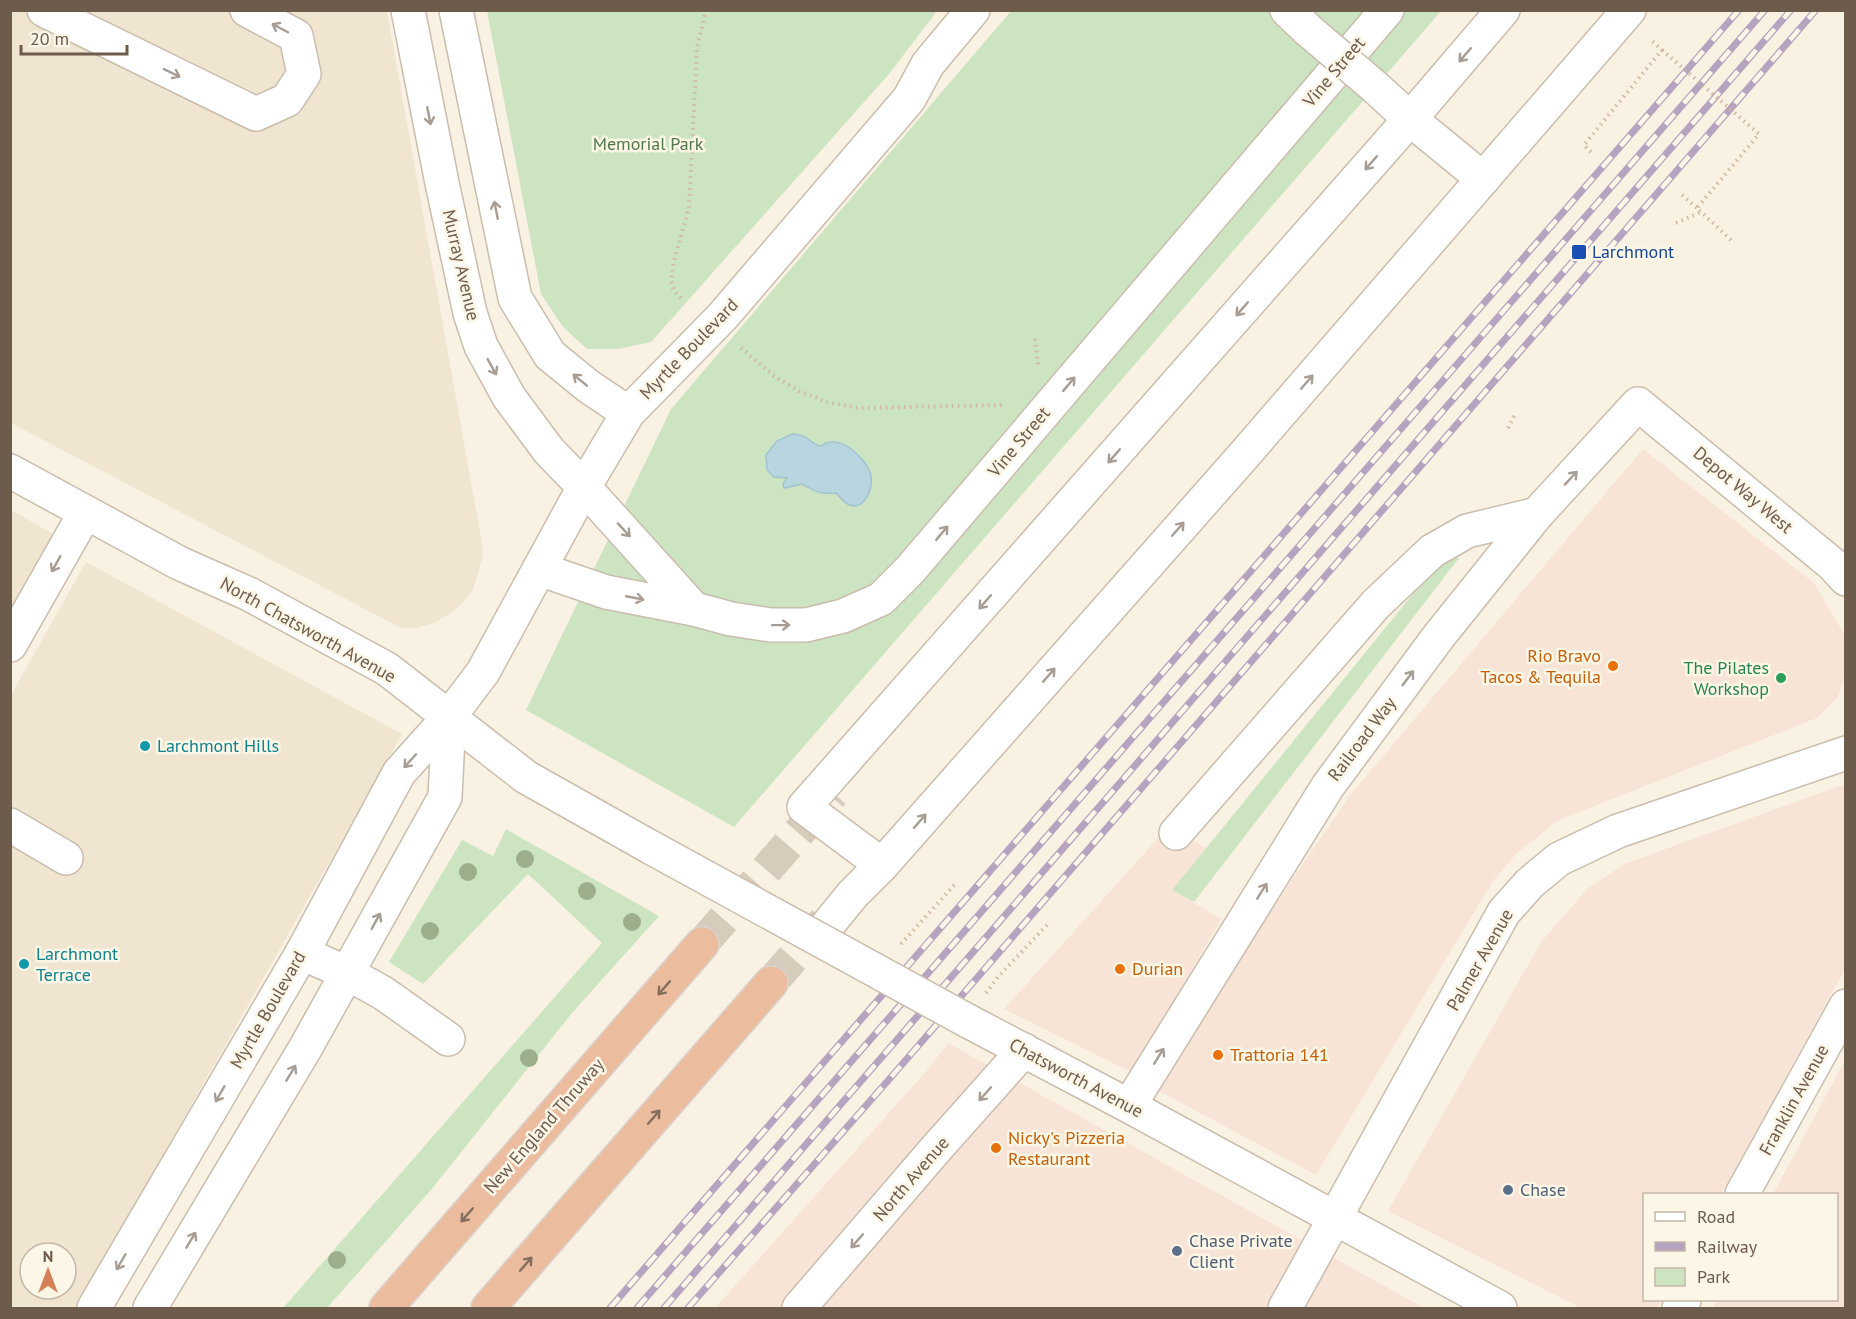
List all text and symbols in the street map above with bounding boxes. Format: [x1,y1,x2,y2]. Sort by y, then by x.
scale bar [21,18,128,56]
one-way arrow [271,21,289,33]
text: 20 m [30,27,69,50]
street label: Vine Street [1297,32,1370,112]
one-way arrow [1458,47,1472,62]
one-way arrow [163,68,181,80]
one-way arrow [424,106,435,125]
park label: Memorial Park [593,132,704,155]
one-way arrow [1364,155,1378,170]
one-way arrow [490,201,501,221]
street label: Murray Avenue [438,207,485,323]
place label: Larchmont [1592,240,1674,263]
marker: Larchmont [1570,243,1588,261]
street label: Myrtle Boulevard [635,293,743,404]
one-way arrow [1235,302,1249,317]
one-way arrow [486,358,498,375]
one-way arrow [572,373,588,386]
one-way arrow [1300,375,1314,390]
one-way arrow [1062,377,1076,392]
street label: Vine Street [982,402,1055,482]
street label: Depot Way West [1689,441,1798,538]
one-way arrow [1107,448,1120,464]
one-way arrow [1564,471,1578,486]
one-way arrow [616,522,631,537]
one-way arrow [1171,522,1185,537]
one-way arrow [936,525,949,541]
one-way arrow [50,554,61,572]
street label: North Chatsworth Avenue [216,572,400,688]
one-way arrow [625,593,645,604]
one-way arrow [978,594,992,609]
one-way arrow [771,619,791,631]
place label: Rio Bravo Tacos & Tequila [1480,644,1601,688]
place label: The Pilates Workshop [1684,656,1769,700]
marker: Rio Bravo Tacos & Tequila [1606,659,1620,673]
one-way arrow [1042,668,1056,683]
one-way arrow [1402,670,1415,686]
marker: The Pilates Workshop [1774,671,1788,685]
street label: Railroad Way [1322,691,1401,786]
place label: Larchmont Hills [157,734,279,757]
marker: Larchmont Hills [138,739,152,753]
one-way arrow [403,753,417,768]
one-way arrow [913,814,927,829]
one-way arrow [1256,882,1269,899]
street label: Palmer Avenue [1441,905,1518,1015]
one-way arrow [371,913,382,931]
place label: Larchmont Terrace [36,942,118,986]
street label: Myrtle Boulevard [225,947,310,1073]
marker: Larchmont Terrace [17,957,31,971]
place label: Durian [1132,957,1183,980]
marker: Durian [1113,962,1127,976]
one-way arrow [657,980,671,996]
street label: Chatsworth Avenue [1005,1033,1147,1123]
street label: Franklin Avenue [1754,1040,1833,1159]
place label: Trattoria 141 [1230,1043,1329,1066]
one-way arrow [1154,1048,1166,1065]
marker: Trattoria 141 [1211,1048,1225,1062]
street label: New England Thruway [479,1053,609,1198]
one-way arrow [285,1065,297,1082]
one-way arrow [213,1085,225,1102]
one-way arrow [978,1086,992,1101]
one-way arrow [647,1110,661,1125]
place label: Nicky's Pizzeria Restaurant [1008,1126,1125,1170]
street label: North Avenue [868,1132,954,1226]
marker: Nicky's Pizzeria Restaurant [989,1141,1003,1155]
place label: Chase [1520,1178,1566,1201]
marker: Chase [1501,1183,1515,1197]
legend [1643,1193,1838,1301]
text: Road [1697,1205,1735,1228]
one-way arrow [460,1207,474,1222]
place label: Chase Private Client [1189,1229,1293,1273]
one-way arrow [185,1232,197,1249]
one-way arrow [850,1233,864,1248]
text: Railway [1697,1235,1758,1258]
north arrow [18,1241,78,1301]
marker: Chase Private Client [1170,1244,1184,1258]
text: N [43,1246,53,1266]
one-way arrow [115,1253,127,1270]
one-way arrow [519,1257,533,1272]
text: Park [1697,1265,1730,1288]

